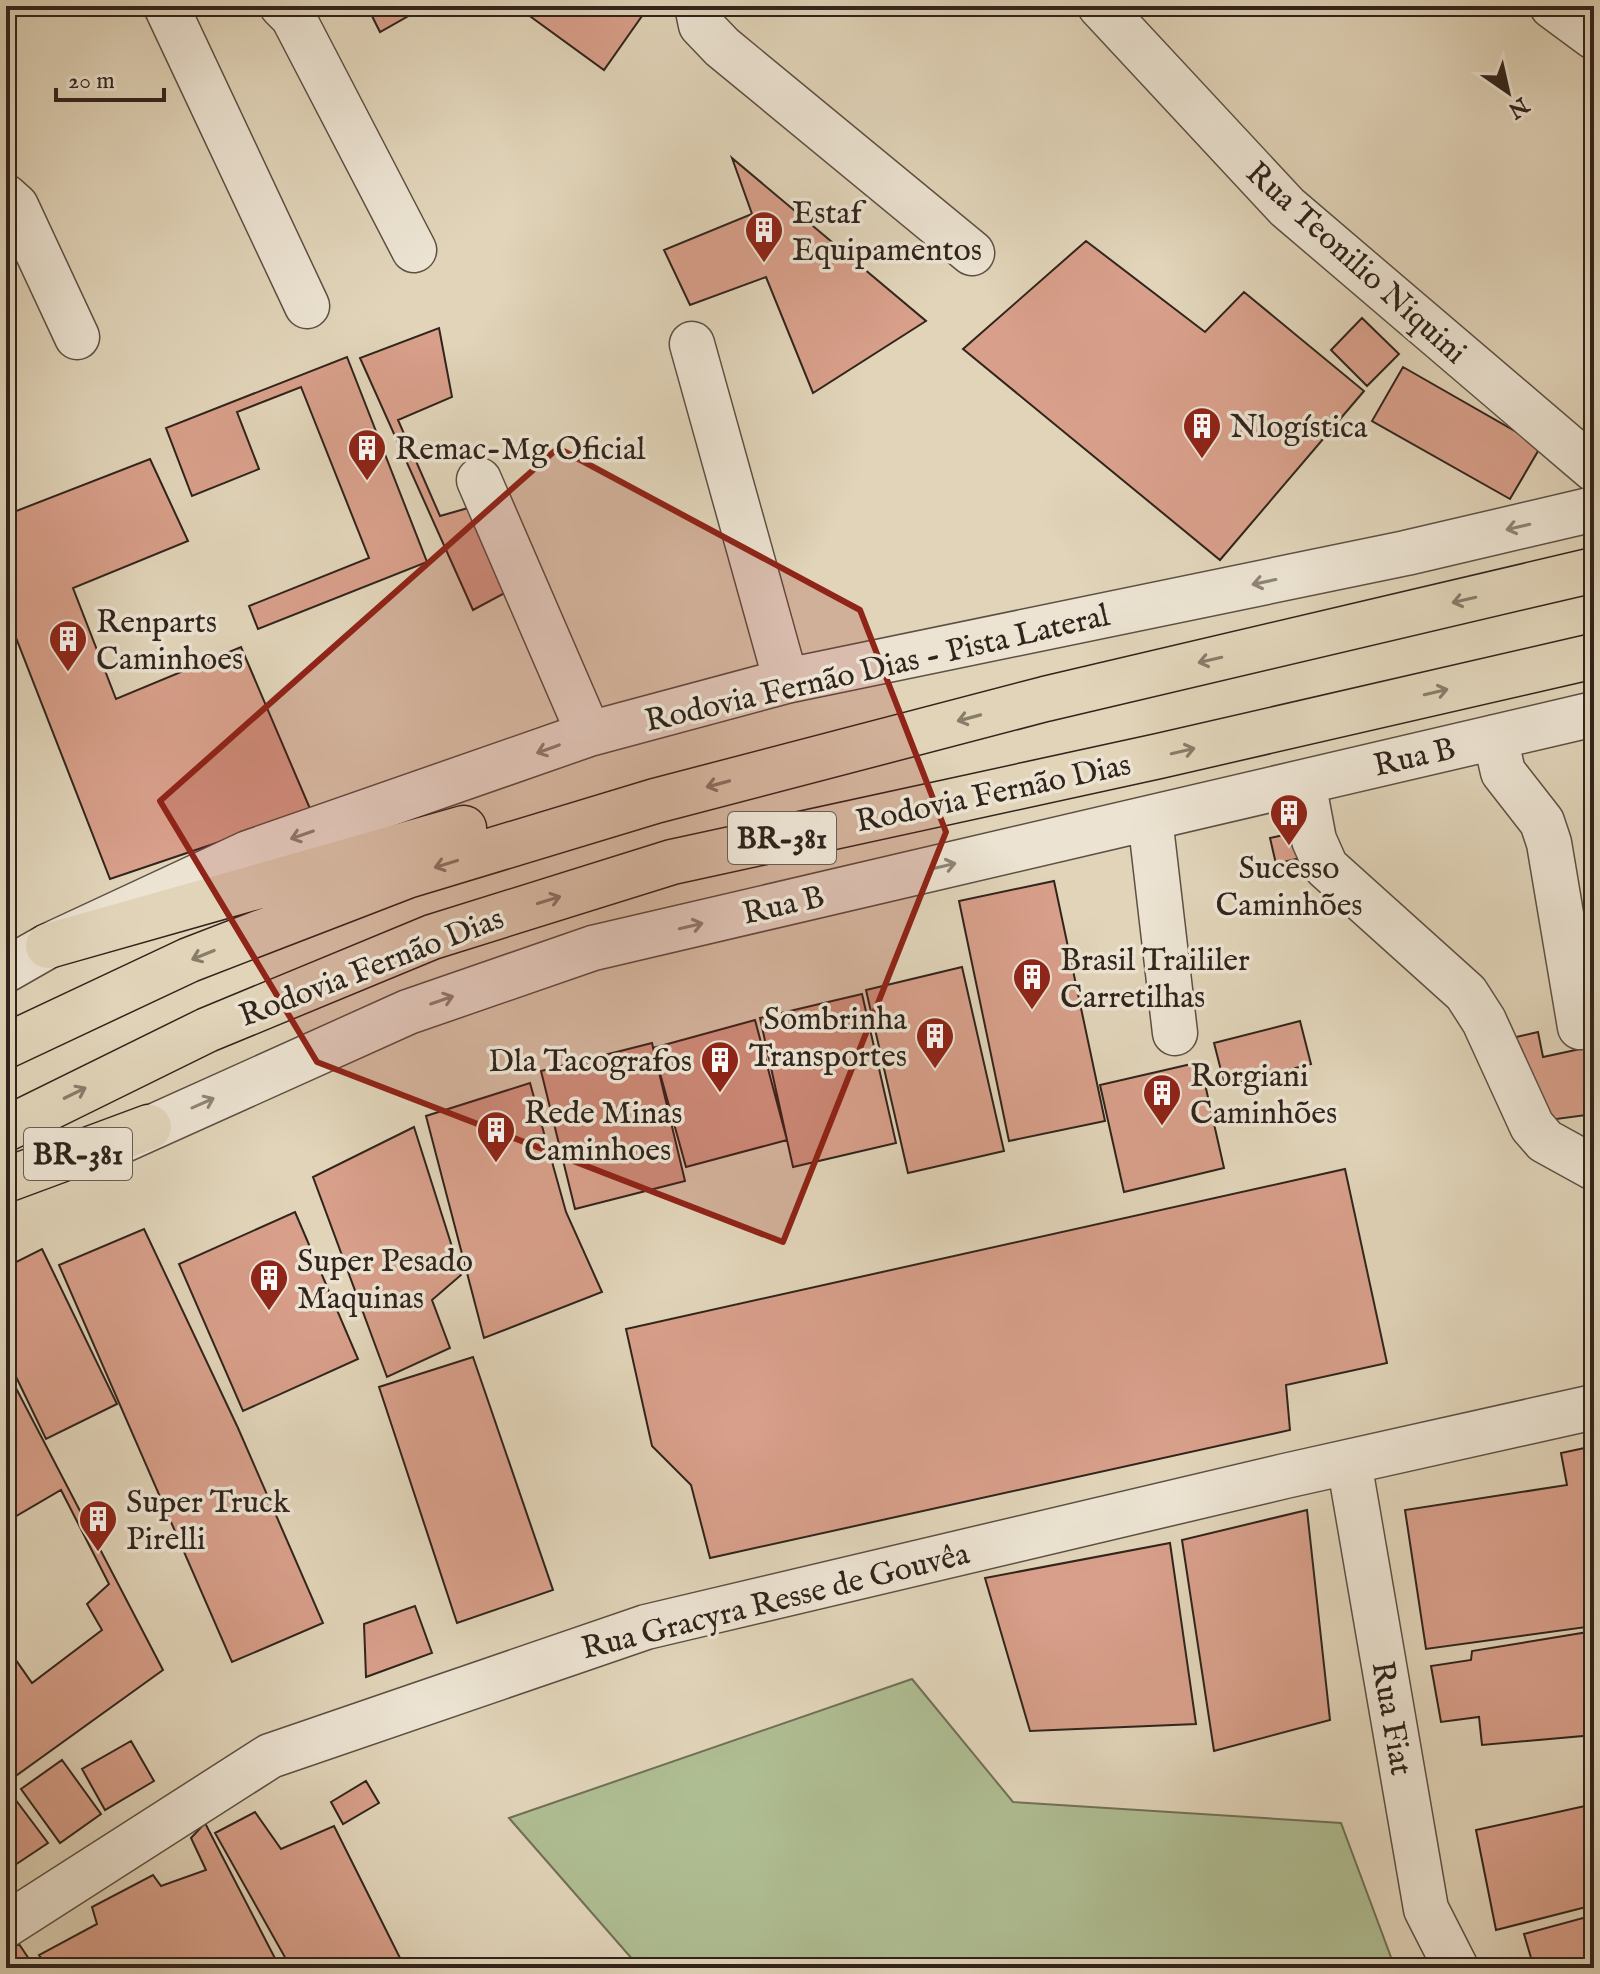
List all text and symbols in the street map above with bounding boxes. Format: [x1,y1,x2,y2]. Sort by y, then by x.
scale bar [56,52,164,102]
north arrow [1468,52,1548,132]
text: 20 m [68,66,115,97]
text: N [1502,89,1535,124]
street label: Rua Teonilio Niquini [1236,154,1474,374]
place label: Estaf Equipamentos [792,194,982,272]
building icon: Estaf Equipamentos [743,209,785,264]
building icon: Nlogística [1181,405,1223,460]
place label: Nlogística [1230,408,1368,449]
building icon: Remac-Mg Oficial [346,427,388,482]
place label: Remac-Mg Oficial [395,430,646,471]
one-way arrow [1506,520,1531,535]
one-way arrow [1252,576,1277,591]
one-way arrow [1451,594,1477,609]
street label: Rodovia Fernão Dias - Pista Lateral [641,596,1114,743]
place label: Renparts Caminhoes [96,603,243,681]
building icon: Renparts Caminhoes [47,618,89,673]
one-way arrow [1198,653,1224,668]
one-way arrow [1423,684,1449,699]
one-way arrow [957,712,983,727]
street label: Rua B [1370,729,1459,788]
one-way arrow [536,743,561,757]
one-way arrow [1170,743,1195,758]
street label: Rodovia Fernão Dias [852,745,1135,844]
one-way arrow [705,778,731,793]
building icon: Sucesso Caminhões [1268,792,1310,847]
road number: BR-381 [728,812,836,864]
one-way arrow [290,828,315,843]
place label: Sucesso Caminhões [1215,849,1363,927]
one-way arrow [434,857,460,872]
one-way arrow [931,858,956,873]
street label: Rua B [739,877,828,936]
one-way arrow [536,892,561,907]
street label: Rodovia Fernão Dias [234,899,510,1038]
one-way arrow [677,917,703,932]
place label: Brasil Traililer Carretilhas [1060,941,1250,1019]
one-way arrow [191,948,216,963]
building icon: Brasil Traililer Carretilhas [1011,956,1053,1011]
one-way arrow [429,992,454,1007]
place label: Sombrinha Transportes [749,1000,907,1078]
building icon: Sombrinha Transportes [914,1015,956,1070]
building icon: Dla Tacografos [699,1039,741,1094]
place label: Dla Tacografos [488,1042,692,1083]
place label: Rorgiani Caminhões [1190,1057,1337,1135]
building icon: Rorgiani Caminhões [1141,1072,1183,1127]
one-way arrow [63,1085,87,1101]
place label: Rede Minas Caminhoes [524,1094,682,1172]
one-way arrow [191,1095,215,1110]
building icon: Rede Minas Caminhoes [475,1109,517,1164]
road number: BR-381 [24,1128,132,1180]
place label: Super Pesado Maquinas [297,1242,473,1320]
building icon: Super Pesado Maquinas [248,1257,290,1312]
place label: Super Truck Pirelli [126,1483,291,1561]
building icon: Super Truck Pirelli [77,1498,119,1553]
street label: Rua Gracyra Resse de Gouvêa [577,1534,974,1670]
street label: Rua Fiat [1360,1658,1421,1779]

